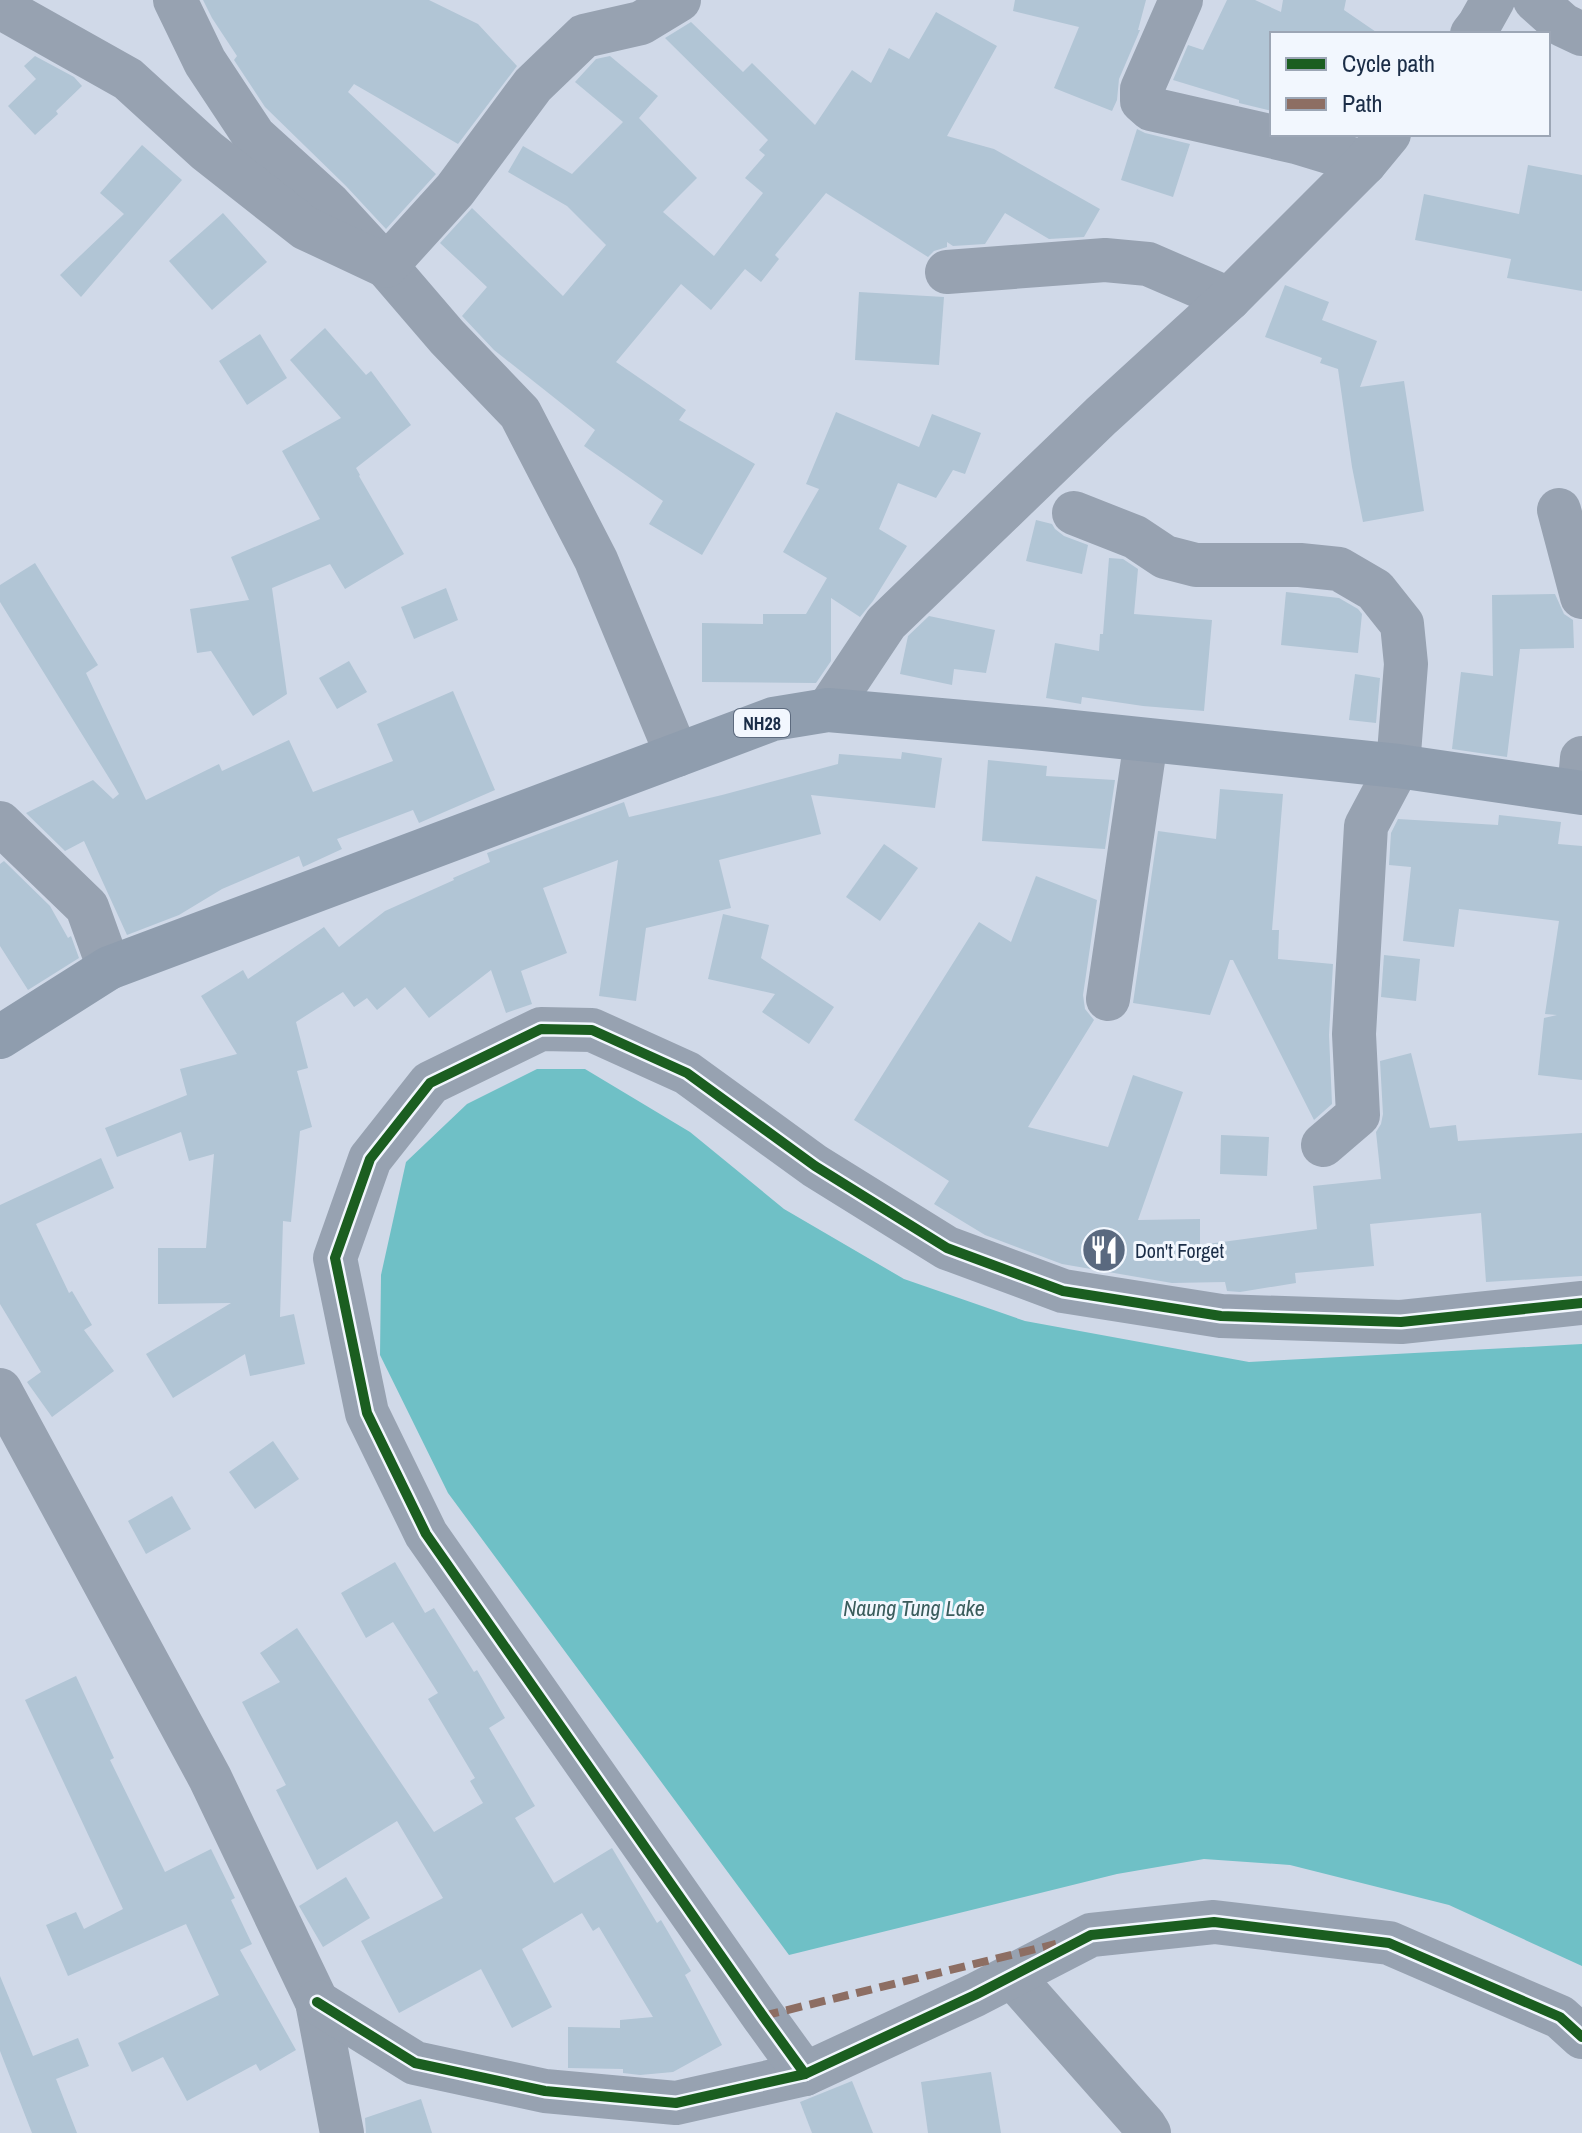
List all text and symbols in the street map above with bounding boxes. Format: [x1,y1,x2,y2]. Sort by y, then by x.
legend [1270,32,1550,136]
text: Cycle path [1342,47,1435,79]
text: Path [1342,87,1383,119]
road number: NH28 [734,709,790,737]
restaurant icon: Don't Forget [1080,1226,1128,1274]
place label: Don't Forget [1135,1237,1224,1264]
water label: Naung Tung Lake [843,1593,985,1623]

